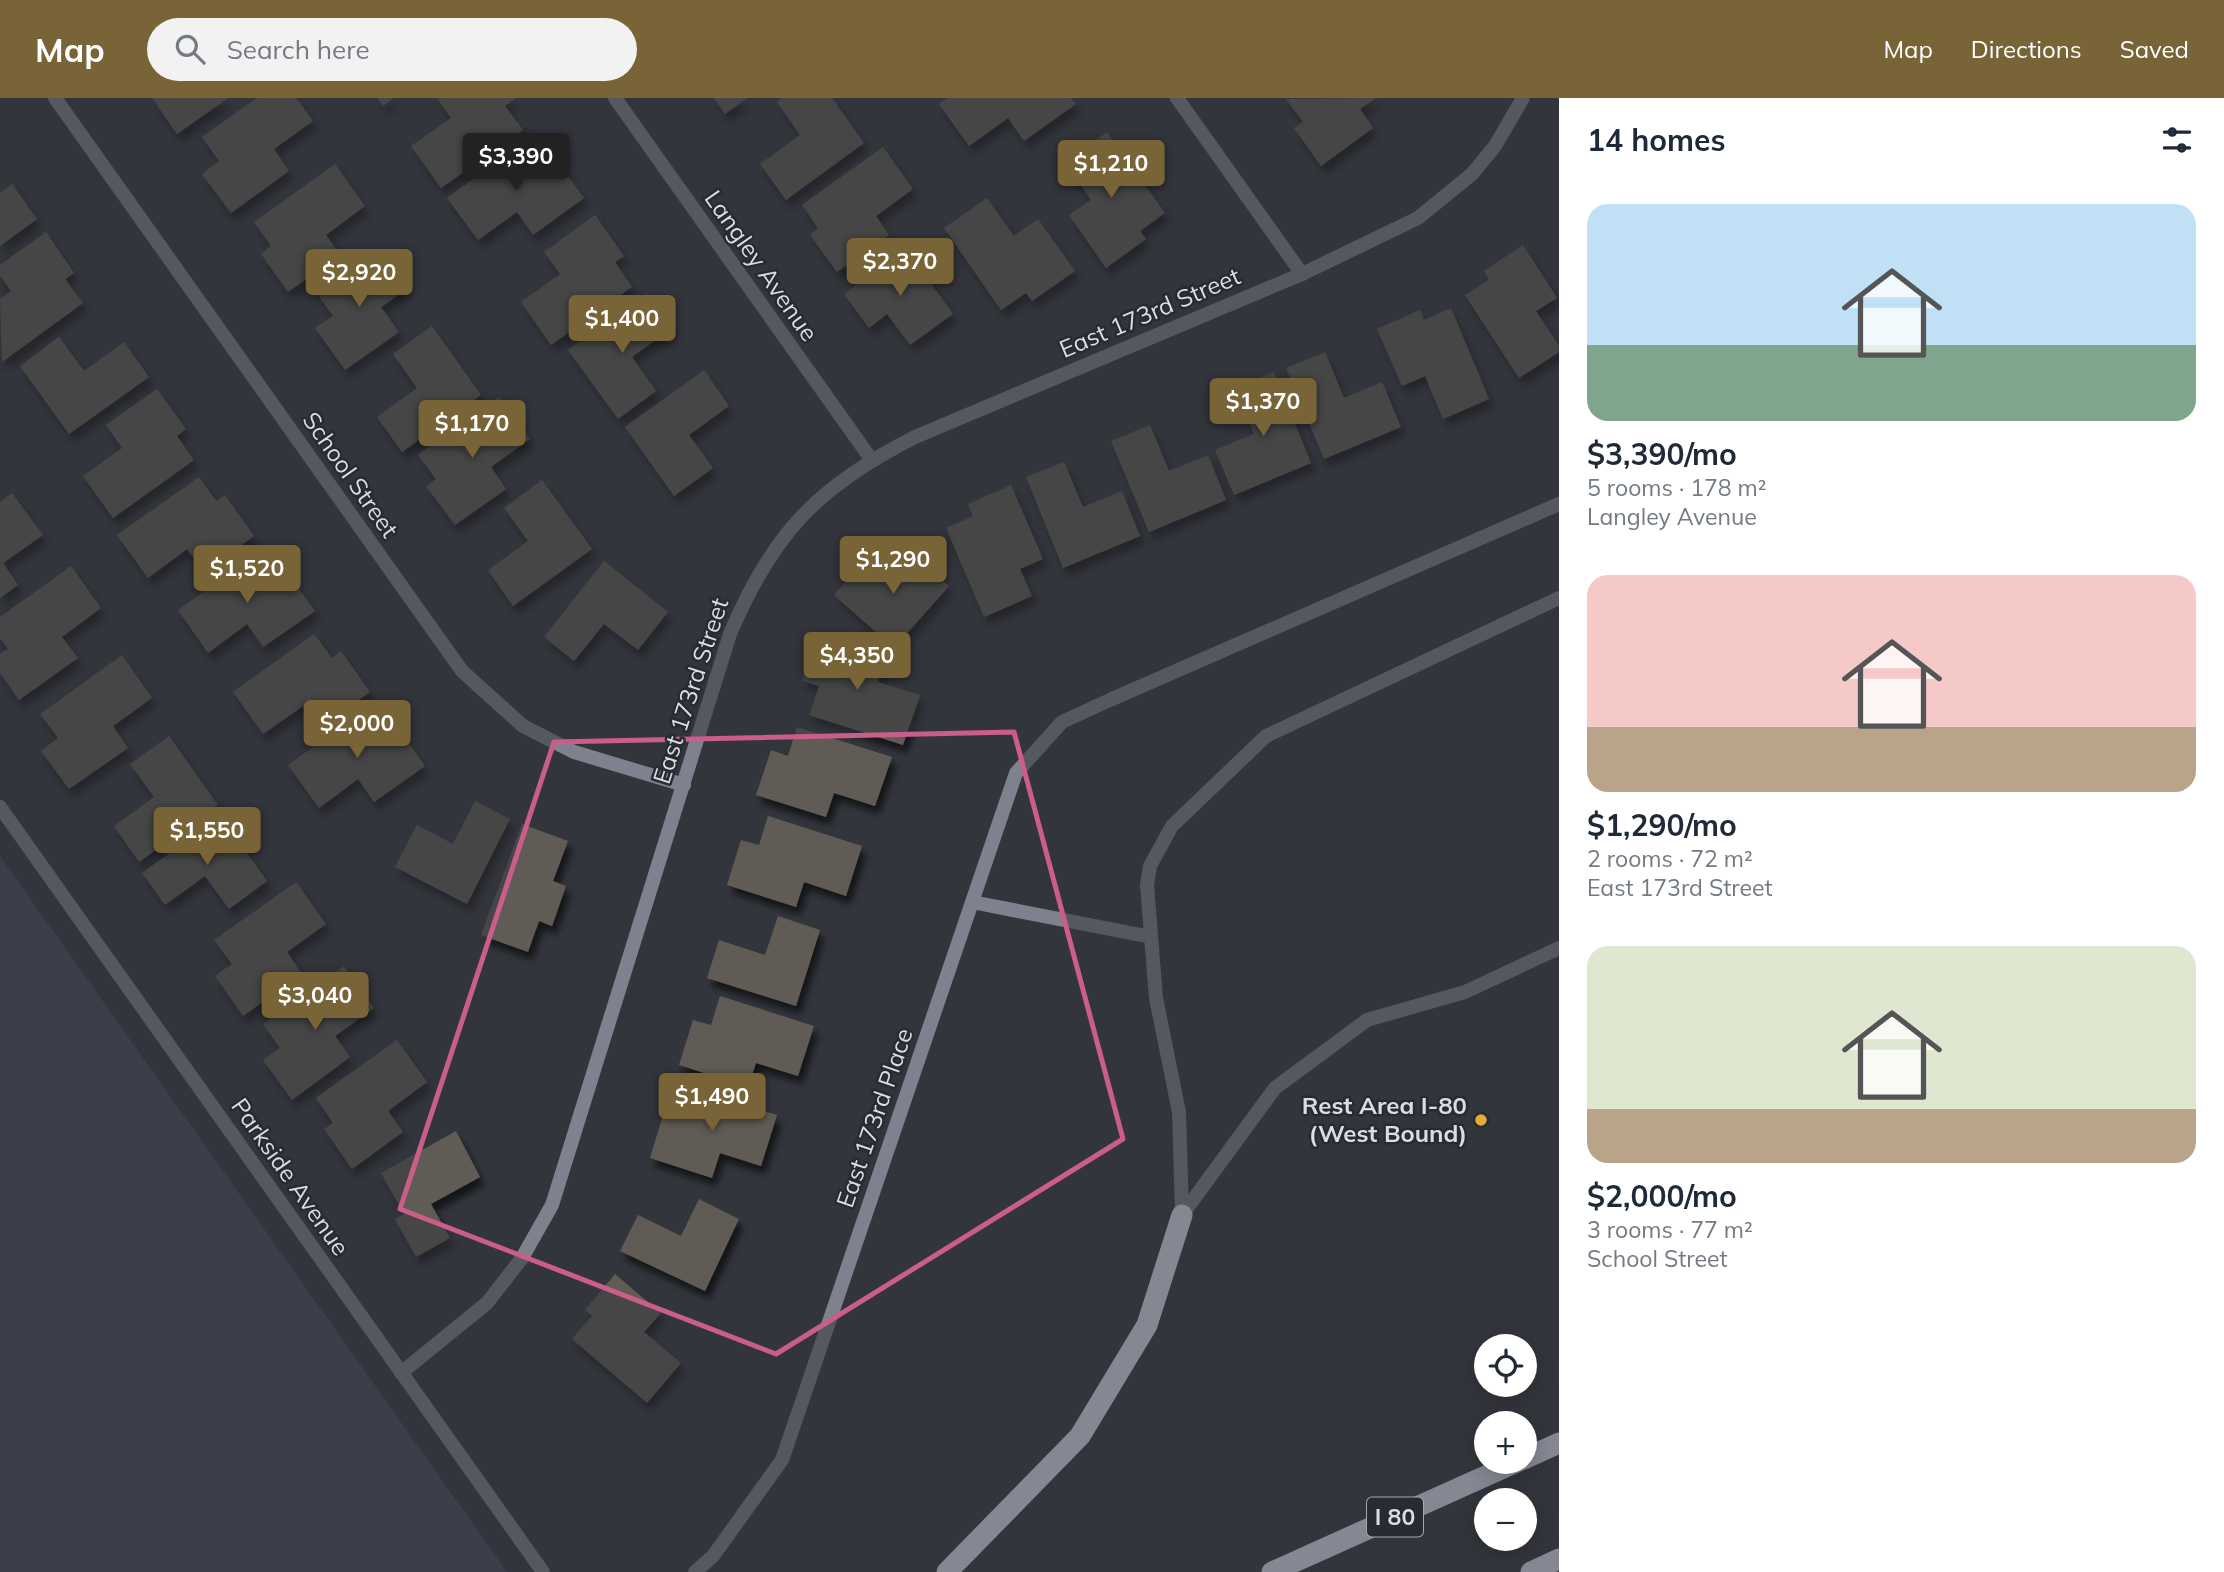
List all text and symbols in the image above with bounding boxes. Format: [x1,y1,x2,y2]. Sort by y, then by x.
search box [147,18,637,81]
text: Map [35,29,105,70]
icon: search [171,30,209,68]
text: Search here [227,33,370,66]
text: Map [1883,34,1933,64]
text: Directions [1971,34,2082,64]
text: Saved [2120,34,2189,64]
text: 14 homes [1587,121,1726,159]
icon: filters [2158,121,2196,159]
pin: $3,390 [459,134,573,193]
pin: $1,210 [1054,140,1168,200]
text: $3,390 [479,141,553,170]
text: $1,210 [1074,148,1148,177]
street label: Langley Avenue [699,184,825,347]
pin: $2,370 [843,238,957,298]
text: $2,370 [863,246,937,275]
pin: $2,920 [302,250,416,309]
icon: home [1829,250,1955,376]
text: $2,920 [322,257,396,286]
street label: East 173rd Street [1055,260,1245,364]
pin: $1,400 [565,296,679,355]
text: $1,400 [585,303,659,332]
pin: $1,370 [1206,378,1320,438]
text: $1,370 [1226,386,1300,415]
pin: $1,170 [415,400,529,460]
street label: School Street [296,406,405,543]
text: $1,170 [435,408,509,437]
text: $3,390/mo [1587,435,1737,473]
text: 5 rooms · 178 m² [1587,473,1767,502]
text: Langley Avenue [1587,502,1757,531]
pin: $1,290 [836,536,950,596]
text: $1,290 [856,544,930,573]
pin: $1,520 [190,546,304,605]
text: $1,520 [210,553,284,582]
street label: East 173rd Street [646,594,734,787]
icon: home [1829,621,1955,747]
pin: $4,350 [800,632,914,692]
text: $4,350 [820,640,894,669]
pin: $2,000 [300,700,414,760]
text: $2,000 [320,708,394,737]
text: $1,290/mo [1587,806,1737,844]
pin: $1,550 [150,808,264,867]
text: $1,550 [170,815,244,844]
text: 2 rooms · 72 m² [1587,844,1753,873]
text: East 173rd Street [1587,873,1773,902]
pin: $3,040 [258,972,372,1032]
text: $3,040 [278,980,352,1009]
icon: home [1829,992,1955,1118]
street label: East 173rd Place [829,1024,919,1211]
pin: $1,490 [655,1074,769,1133]
text: $1,490 [675,1081,749,1110]
place label: Rest Area I-80 (West Bound) [1302,1090,1467,1148]
street label: Parkside Avenue [225,1092,356,1261]
marker: Rest Area I-80 (West Bound) [1473,1112,1489,1128]
text: $2,000/mo [1587,1177,1737,1215]
text: 3 rooms · 77 m² [1587,1215,1753,1244]
text: School Street [1587,1244,1728,1273]
map controls [1474,1334,1537,1551]
button: locate [1474,1334,1537,1397]
button: + [1474,1411,1537,1474]
button: − [1474,1488,1537,1551]
road number: I 80 [1367,1498,1423,1536]

